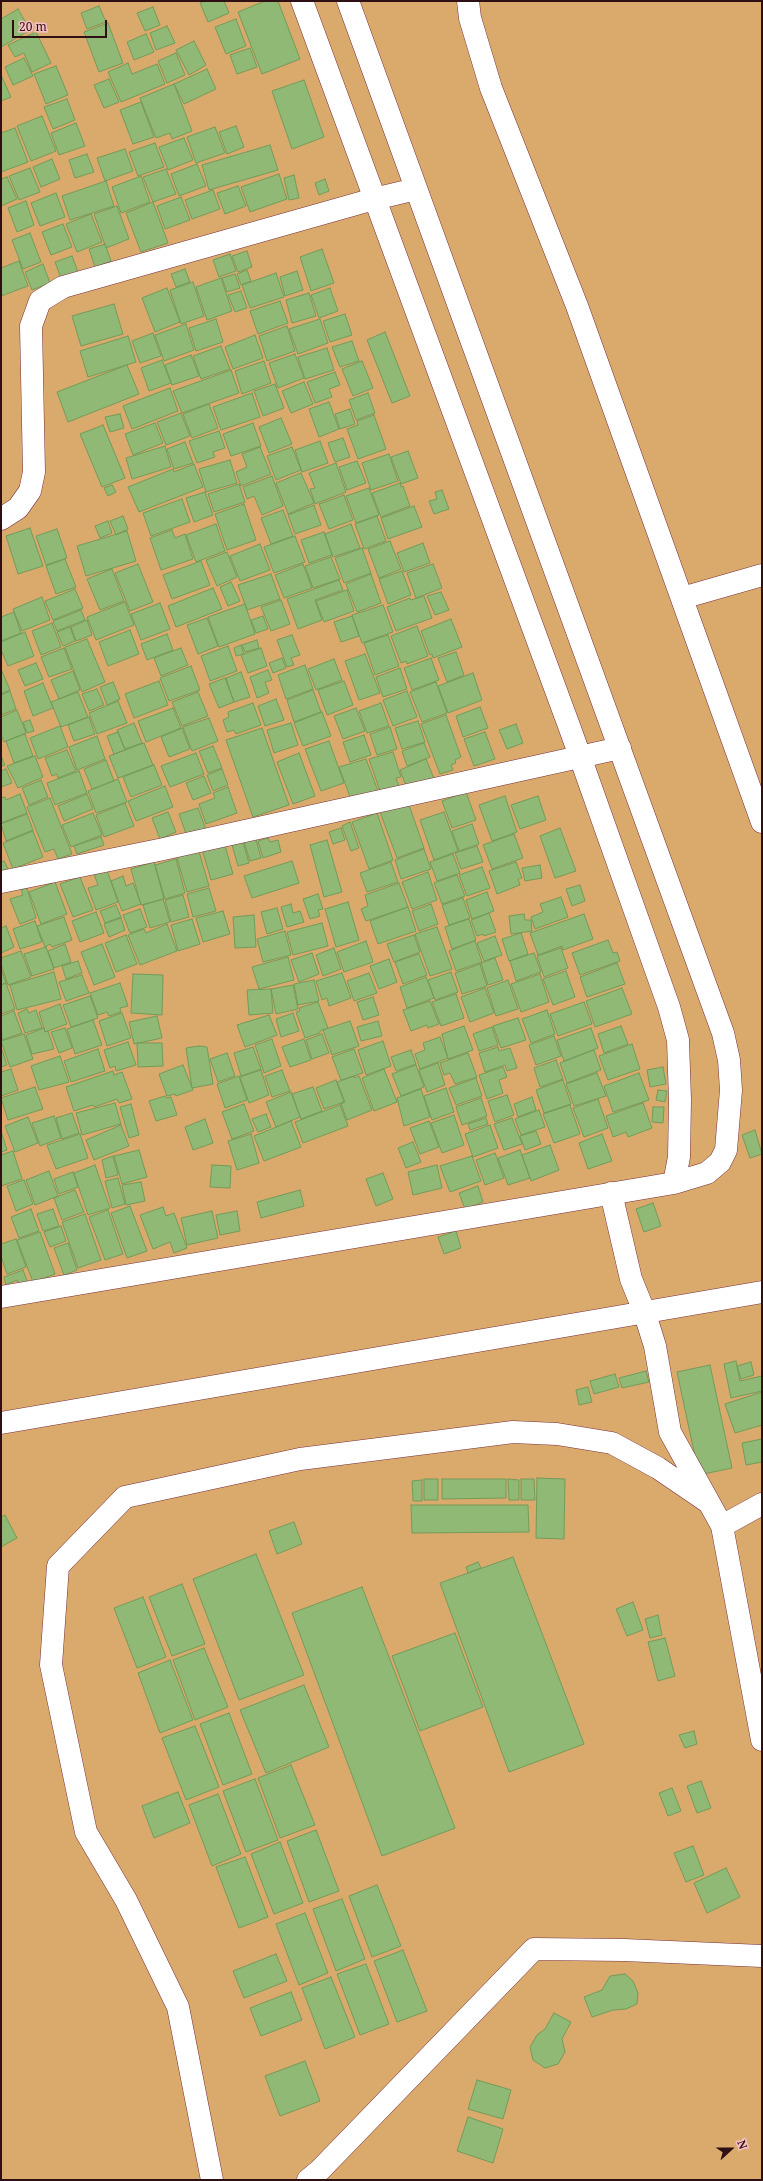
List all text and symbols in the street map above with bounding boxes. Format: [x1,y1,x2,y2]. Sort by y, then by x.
scale bar [14,12,109,38]
text: 20 m [19,18,47,35]
north arrow [711,2129,751,2169]
text: N [734,2138,751,2151]

